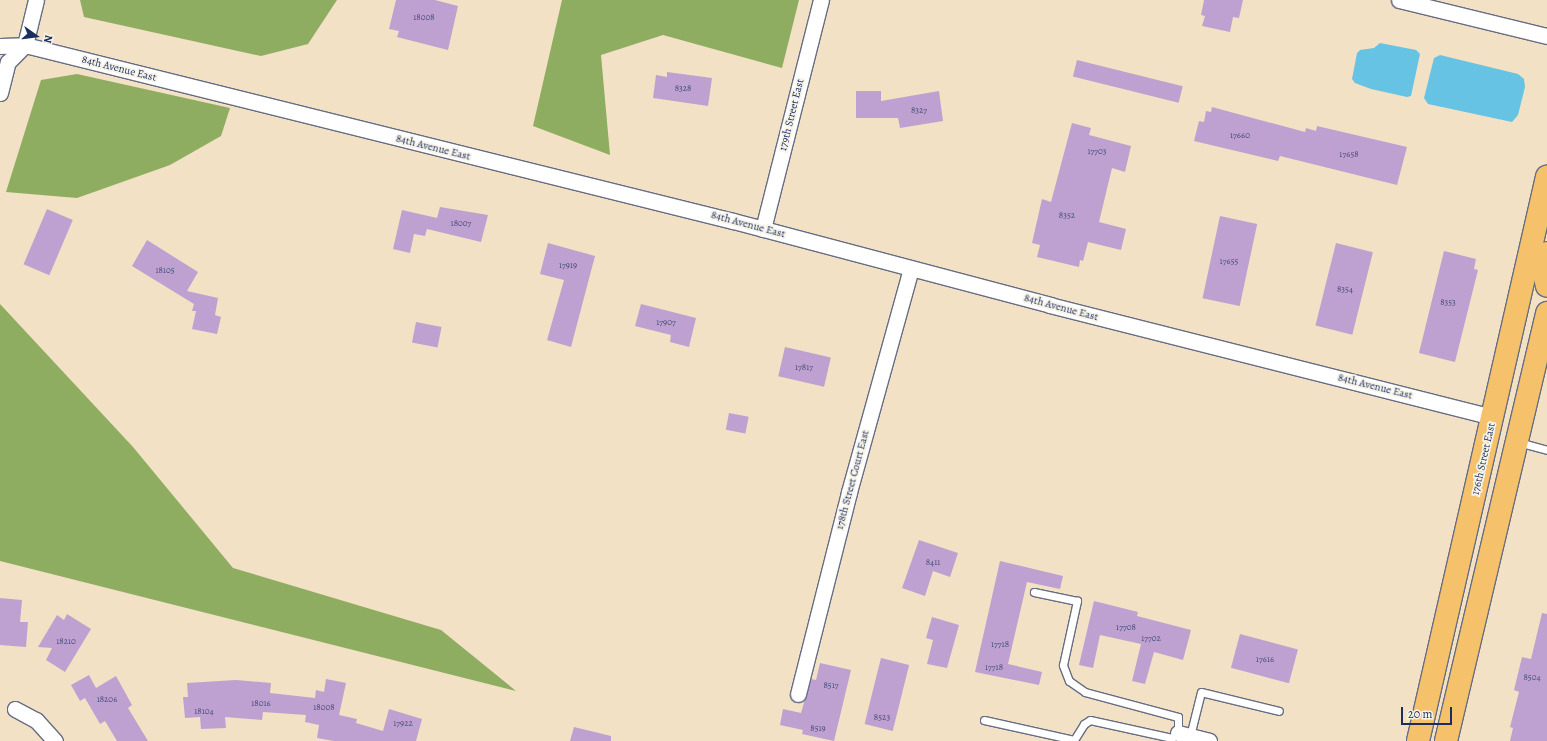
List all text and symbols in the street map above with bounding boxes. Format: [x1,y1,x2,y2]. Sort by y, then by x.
house number: 18008 [413,12,435,22]
north arrow [16,16,56,56]
text: N [40,33,56,45]
street label: 84th Avenue East [80,53,158,85]
street label: 179th Street East [777,78,807,152]
house number: 8328 [675,83,691,93]
house number: 8327 [911,105,927,115]
house number: 17660 [1230,130,1250,140]
street label: 84th Avenue East [394,132,472,164]
house number: 17703 [1087,146,1107,156]
house number: 17658 [1339,149,1359,159]
street label: 84th Avenue East [709,209,787,241]
house number: 8352 [1059,210,1075,220]
house number: 18007 [451,218,471,228]
house number: 17655 [1220,256,1238,266]
house number: 17919 [559,260,577,270]
house number: 18105 [155,265,175,275]
house number: 8354 [1337,284,1353,294]
street label: 84th Avenue East [1022,292,1100,324]
house number: 8353 [1440,297,1456,307]
house number: 17907 [656,317,676,327]
house number: 17817 [795,362,813,372]
street label: 84th Avenue East [1336,371,1414,403]
street label: 176th Street East [1469,422,1499,496]
street label: 178th Street Court East [833,429,873,531]
house number: 8411 [926,557,940,567]
house number: 17708 [1116,622,1136,632]
house number: 17702 [1141,633,1161,643]
house number: 18210 [56,636,76,646]
house number: 17718 [991,639,1009,649]
house number: 17616 [1256,654,1274,664]
house number: 17718 [985,662,1003,672]
house number: 8504 [1523,672,1541,682]
house number: 8517 [823,680,839,690]
house number: 18206 [97,694,117,704]
house number: 18016 [251,698,271,708]
scale bar [1403,699,1454,725]
house number: 18008 [313,702,335,712]
house number: 18104 [194,706,214,716]
text: 20 m [1408,706,1432,722]
house number: 8523 [874,712,890,722]
house number: 17922 [393,718,413,728]
house number: 8519 [810,723,826,733]

